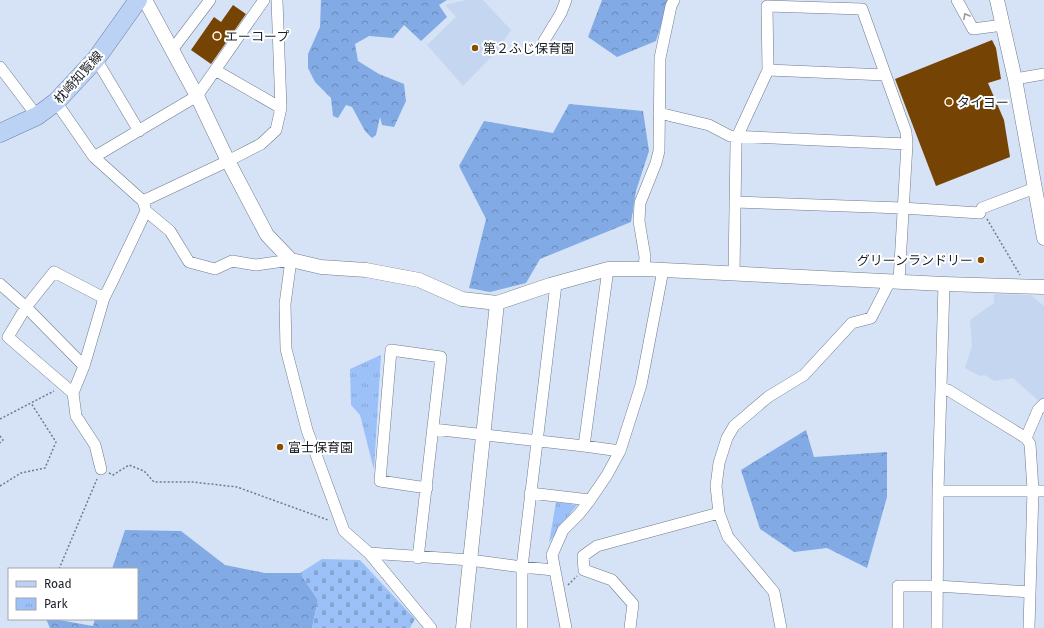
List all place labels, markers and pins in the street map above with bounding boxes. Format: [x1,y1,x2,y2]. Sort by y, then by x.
place label: エーコープ [225,29,289,44]
marker: エーコープ [212,31,222,41]
place label: 第２ふじ保育園 [483,41,574,56]
marker: 第２ふじ保育園 [470,43,480,53]
place label: タイヨー [957,95,1009,110]
marker: タイヨー [944,97,954,107]
place label: グリーンランドリー [857,253,973,268]
marker: グリーンランドリー [976,255,986,265]
place label: 富士保育園 [288,440,353,455]
marker: 富士保育園 [275,442,285,452]

